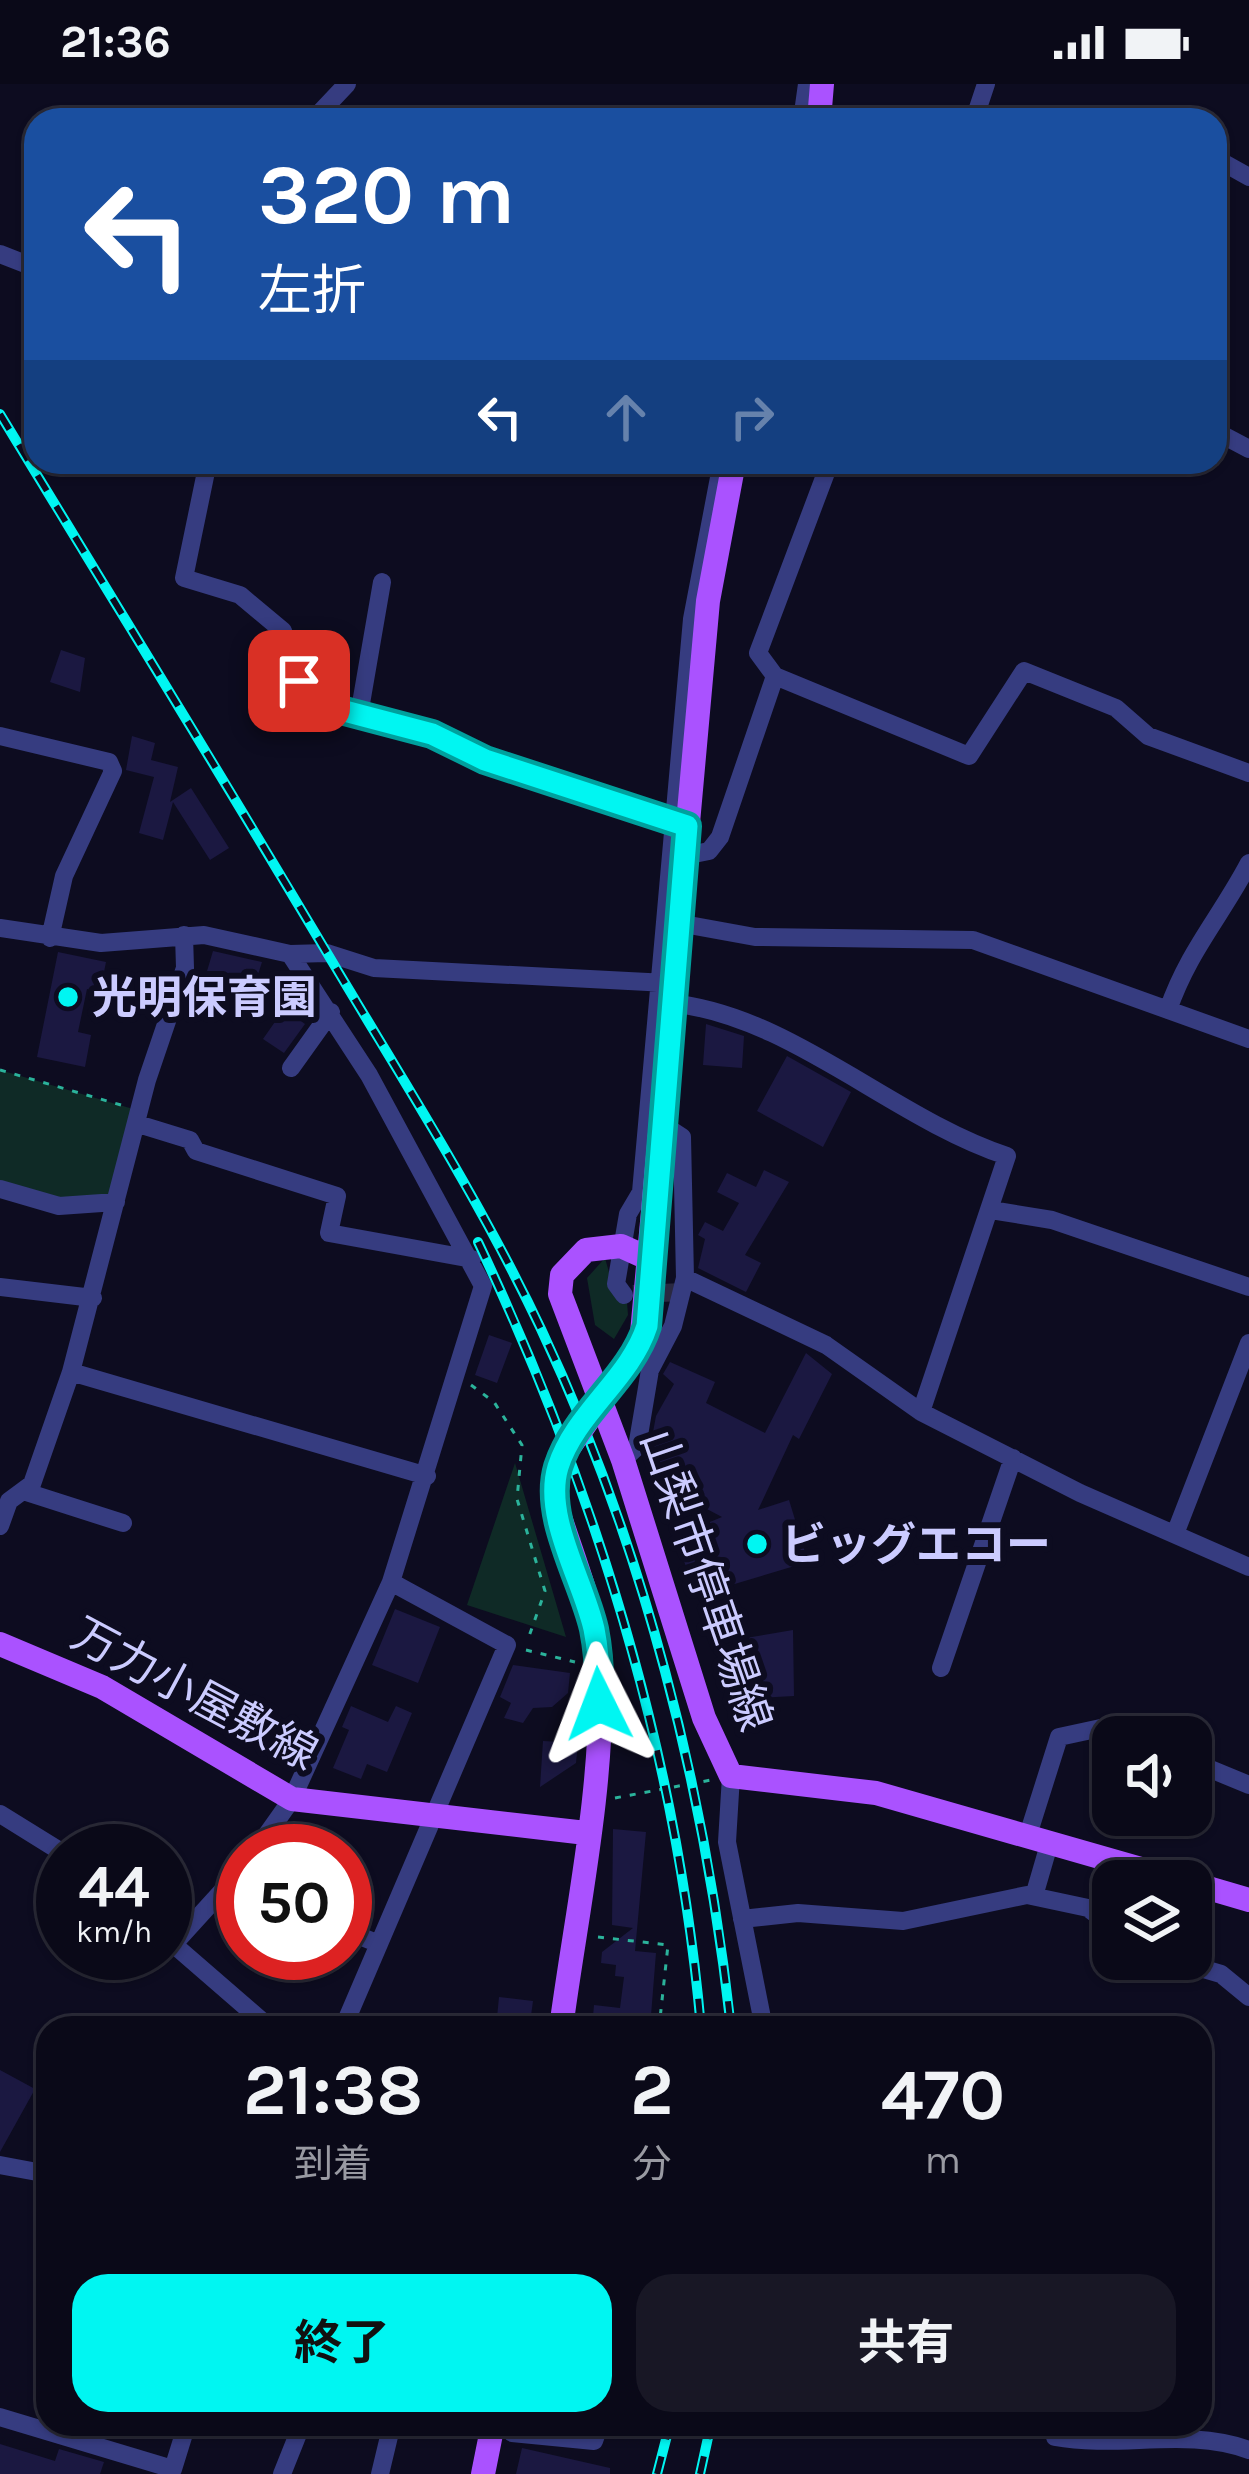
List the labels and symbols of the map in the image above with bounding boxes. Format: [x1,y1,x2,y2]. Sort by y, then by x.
pin [248,630,350,732]
place label: 光明保育園 [92,972,317,1024]
marker: 光明保育園 [55,984,81,1010]
street label: 山梨市停車場線 [630,1423,782,1738]
place label: ビッグエコー [781,1519,1051,1571]
marker: ビッグエコー [744,1531,770,1557]
street label: 万力小屋敷線 [63,1608,326,1780]
position arrow [536,1641,662,1767]
speed limit sign: 50 [216,1824,372,1980]

